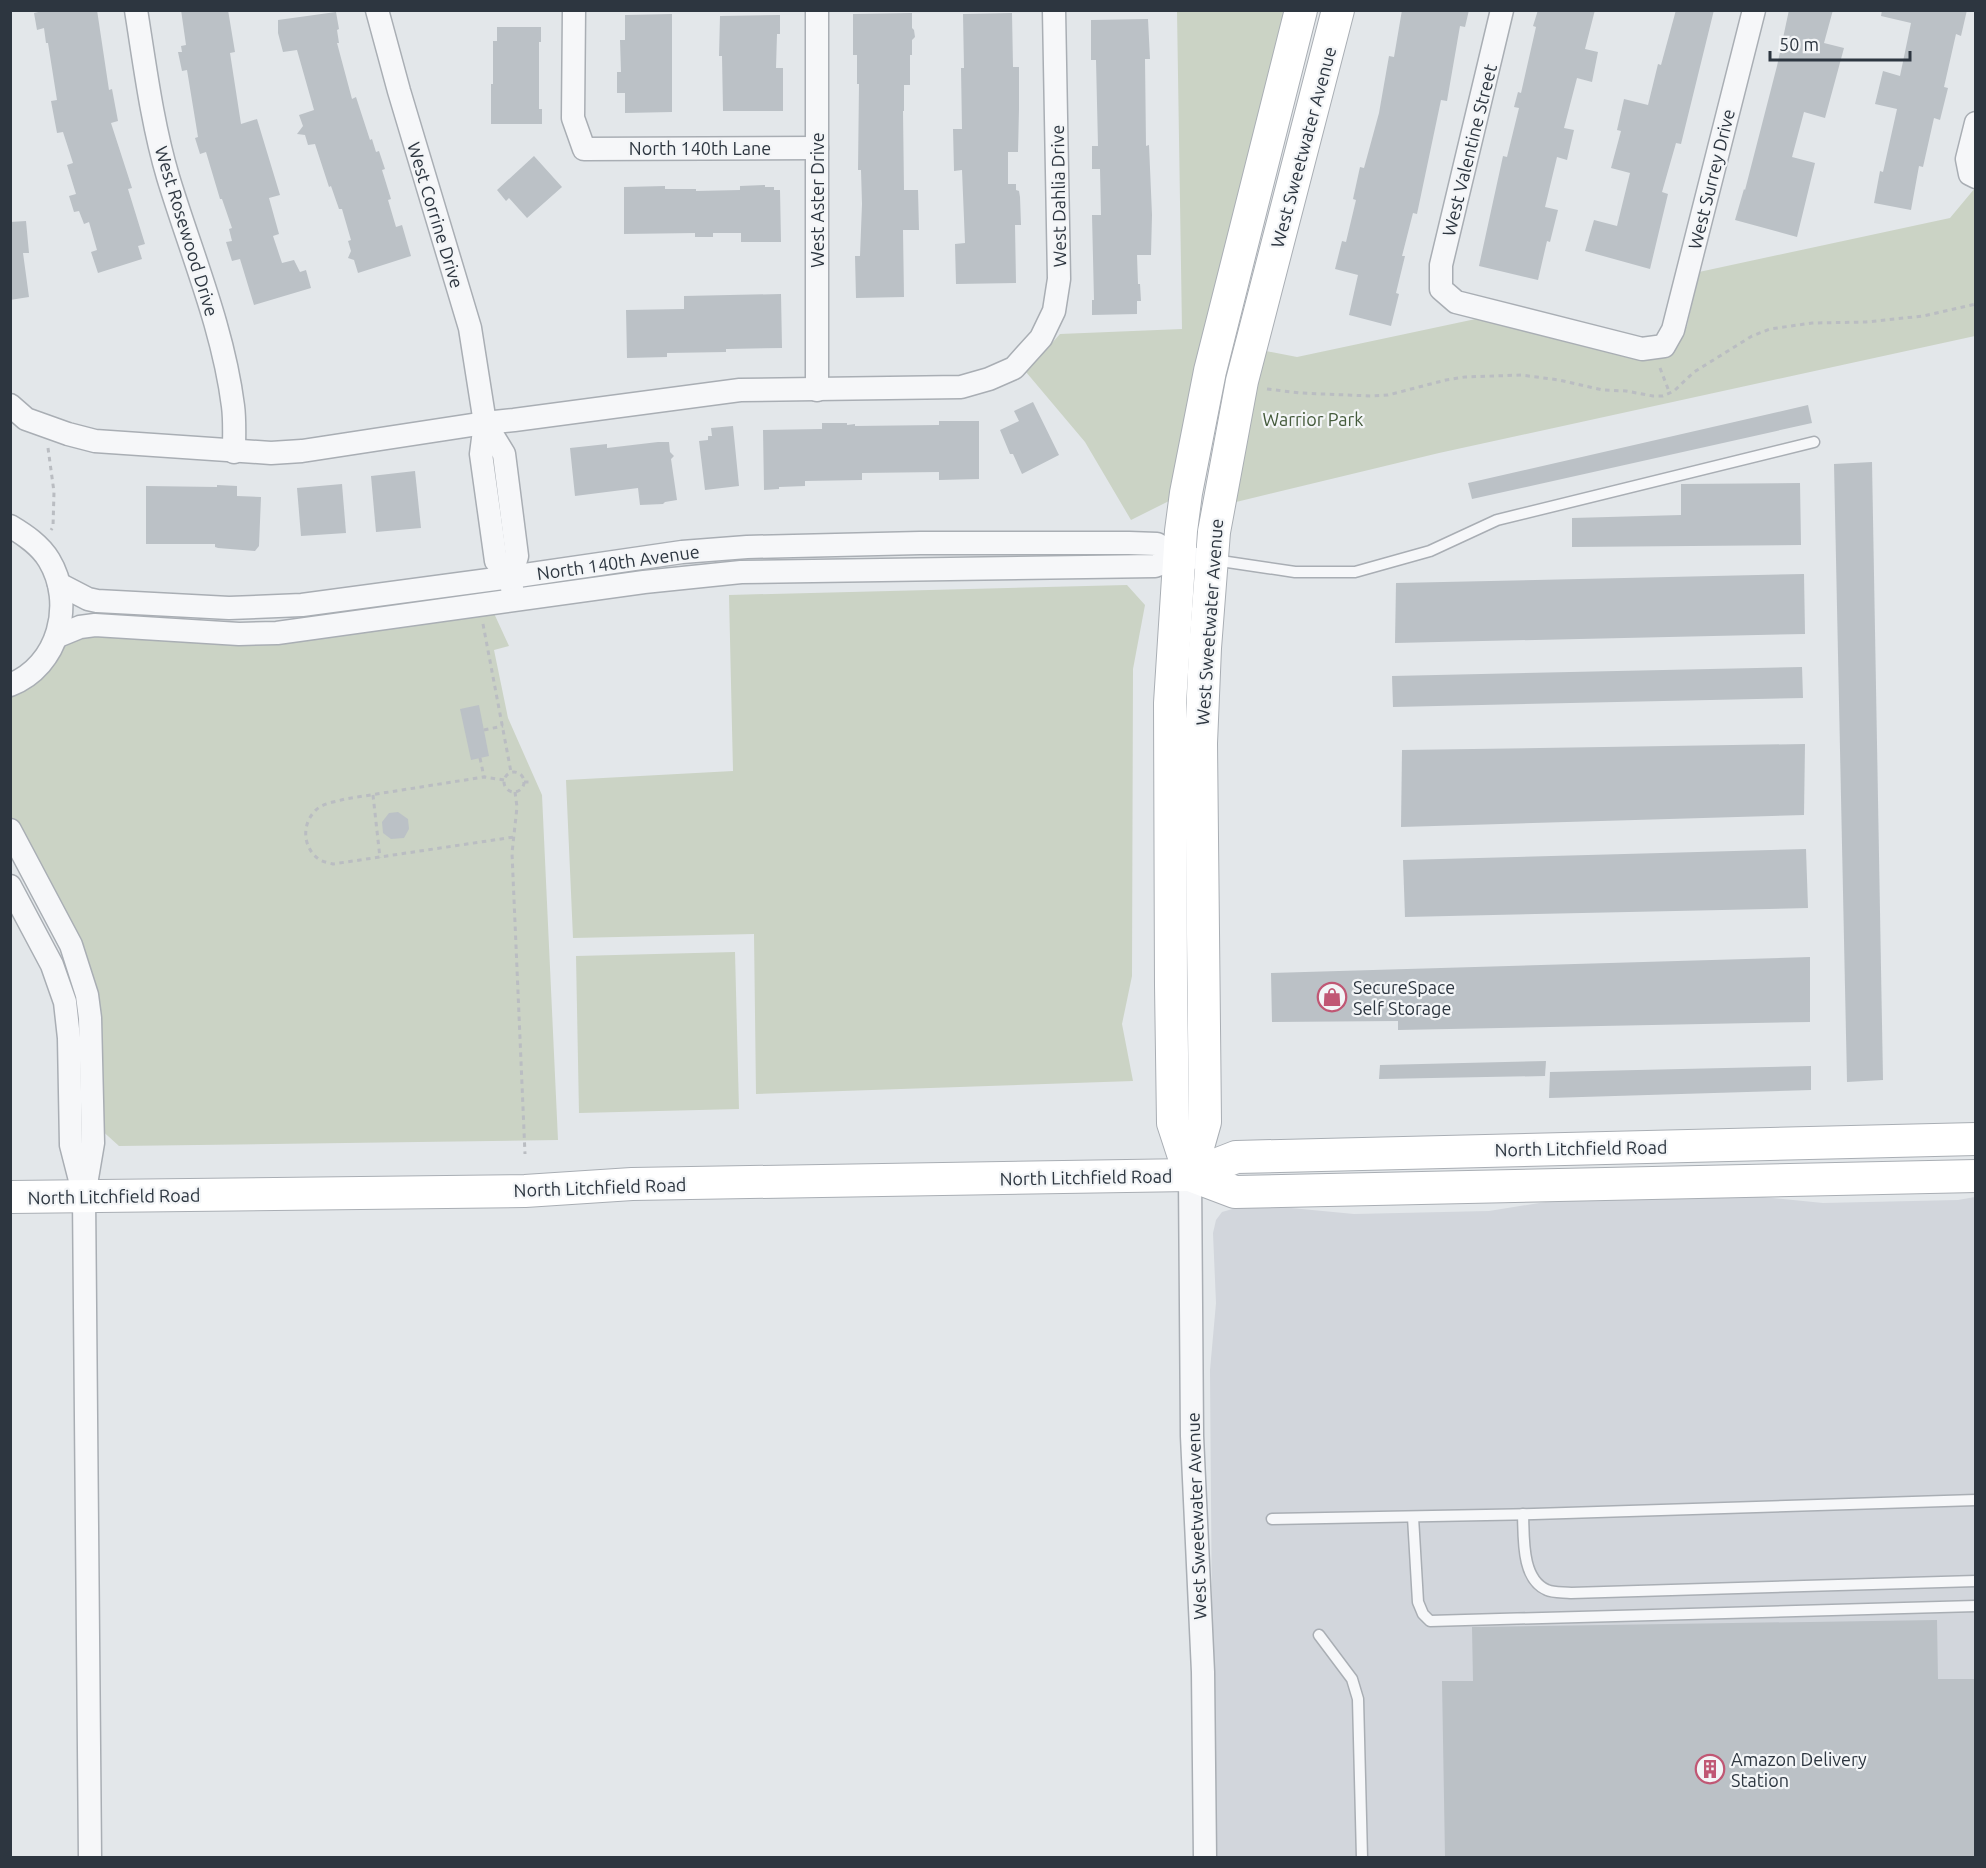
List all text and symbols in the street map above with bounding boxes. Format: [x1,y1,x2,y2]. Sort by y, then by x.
scale bar [1770,24,1910,62]
text: 50 m [1779,34,1819,54]
street label: West Sweetwater Avenue [1266,44,1340,250]
street label: West Valentine Street [1438,62,1500,238]
street label: West Surrey Drive [1684,107,1738,251]
street label: West Dahlia Drive [1047,125,1069,267]
street label: West Aster Drive [807,132,827,268]
street label: North 140th Lane [629,138,771,158]
street label: West Corrine Drive [404,140,468,290]
street label: West Rosewood Drive [152,143,222,319]
park label: Warrior Park [1263,409,1363,429]
street label: West Sweetwater Avenue [1192,518,1226,726]
street label: North 140th Avenue [535,541,701,583]
place label: SecureSpace Self Storage [1353,977,1455,1018]
shop icon: SecureSpace Self Storage [1316,981,1348,1013]
street label: North Litchfield Road [1494,1136,1668,1160]
street label: North Litchfield Road [999,1165,1173,1189]
street label: North Litchfield Road [513,1174,687,1200]
street label: North Litchfield Road [27,1184,201,1208]
street label: West Sweetwater Avenue [1182,1412,1210,1620]
place label: Amazon Delivery Station [1731,1749,1867,1790]
building icon: Amazon Delivery Station [1694,1753,1726,1785]

